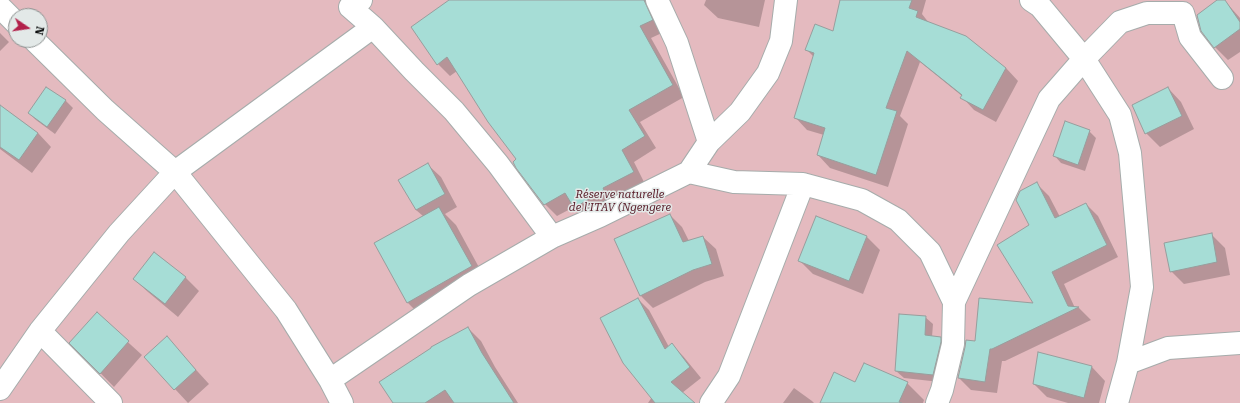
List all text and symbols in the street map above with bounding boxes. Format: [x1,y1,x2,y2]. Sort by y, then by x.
north arrow [8,8,48,48]
text: N [32,25,46,36]
park label: Réserve naturelle de l'ITAV (Ngengere [569,188,671,214]

